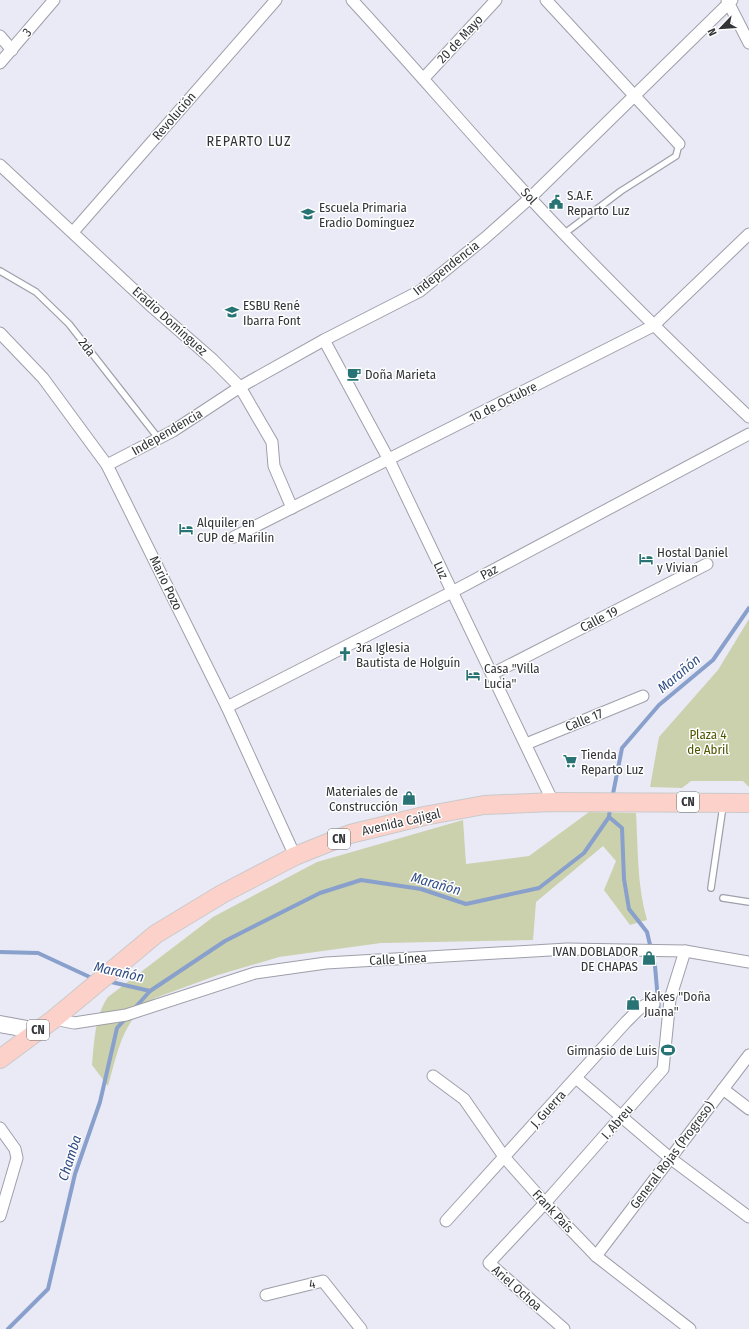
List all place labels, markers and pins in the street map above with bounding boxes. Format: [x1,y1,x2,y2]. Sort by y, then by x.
place label: S.A.F. Reparto Luz [567,188,629,218]
public building icon: S.A.F. Reparto Luz [548,194,564,210]
place label: Escuela Primaria Eradio Domínguez [319,200,414,230]
school or university icon: Escuela Primaria Eradio Domínguez [300,206,316,222]
place label: ESBU René Ibarra Font [243,298,302,328]
school or university icon: ESBU René Ibarra Font [224,304,240,320]
cafe icon: Doña Marieta [346,366,362,382]
place label: Doña Marieta [365,367,436,382]
place label: Alquiler en CUP de Marilin [197,515,274,545]
hotel icon: Alquiler en CUP de Marilin [178,521,194,537]
place label: Hostal Daniel y Vivian [657,545,728,575]
hotel icon: Hostal Daniel y Vivian [638,551,654,567]
place label: 3ra Iglesia Bautista de Holguín [356,640,460,670]
church icon: 3ra Iglesia Bautista de Holguín [337,646,353,662]
place label: Casa "Villa Lucia" [484,661,540,691]
hotel icon: Casa "Villa Lucia" [465,667,481,683]
place label: Tienda Reparto Luz [581,747,643,777]
supermarket icon: Tienda Reparto Luz [562,753,578,769]
place label: Materiales de Construcción [326,784,398,814]
shop icon: Materiales de Construcción [401,790,417,806]
place label: IVAN DOBLADOR DE CHAPAS [552,944,638,974]
shop icon: IVAN DOBLADOR DE CHAPAS [641,950,657,966]
place label: Kakes "Doña Juana" [644,989,711,1019]
shop icon: Kakes "Doña Juana" [625,995,641,1011]
sports icon: Gimnasio de Luis [660,1042,676,1058]
place label: Gimnasio de Luis [567,1043,657,1058]

